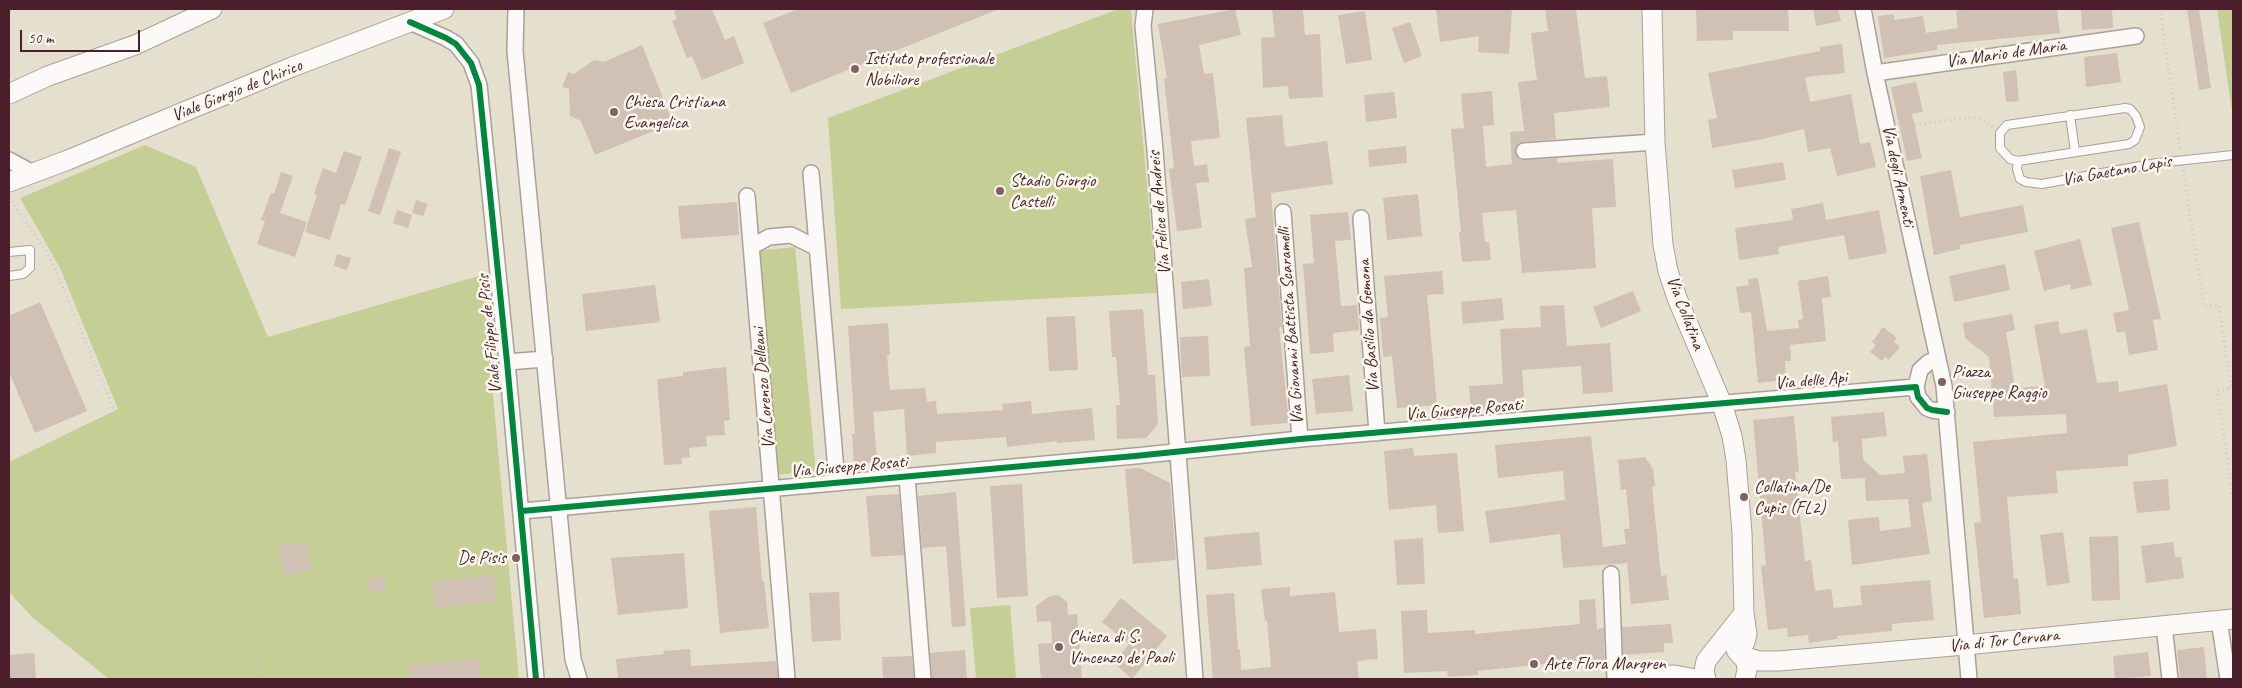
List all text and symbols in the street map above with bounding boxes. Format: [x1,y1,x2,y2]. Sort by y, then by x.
scale bar [22,20,142,52]
text: 50 m [28,29,54,48]
street label: Via Mario de Maria [1945,35,2067,73]
place label: Istituto professionale Nobiliore [865,48,994,90]
street label: Viale Giorgio de Chirico [169,55,305,127]
marker: Istituto professionale Nobiliore [849,63,861,75]
place label: Chiesa Cristiana Evangelica [624,91,725,134]
marker: Chiesa Cristiana Evangelica [608,106,620,118]
street label: Via degli Armenti [1877,123,1919,229]
street label: Via Felice de Andreis [1144,150,1176,276]
street label: Via Gaetano Lapis [2061,151,2173,191]
place label: Stadio Giorgio Castelli [1010,170,1095,212]
marker: Stadio Giorgio Castelli [994,185,1006,197]
street label: Via Giovanni Battista Scaramelli [1273,227,1309,425]
street label: Via Basilio da Gemona [1354,259,1384,393]
street label: Viale Filippo de Pisis [473,273,507,395]
street label: Via Collatina [1661,273,1709,353]
street label: Via Lorenzo Delleani [748,326,780,450]
place label: Piazza Giuseppe Raggio [1952,361,2047,404]
street label: Via delle Api [1774,367,1848,395]
marker: Piazza Giuseppe Raggio [1936,376,1948,388]
street label: Via Giuseppe Rosati [1405,394,1523,426]
street label: Via Giuseppe Rosati [790,451,908,483]
place label: Collatina/De Cupis (FL2) [1754,476,1830,518]
marker: Collatina/De Cupis (FL2) [1738,491,1750,503]
place label: De Pisis [458,547,506,569]
marker: De Pisis [510,552,522,564]
street label: Via di Tor Cervara [1948,624,2060,658]
place label: Chiesa di S. Vincenzo de’ Paoli [1069,626,1174,669]
marker: Chiesa di S. Vincenzo de’ Paoli [1053,641,1065,653]
place label: Arte Flora Margren [1544,653,1666,675]
marker: Arte Flora Margren [1528,658,1540,670]

